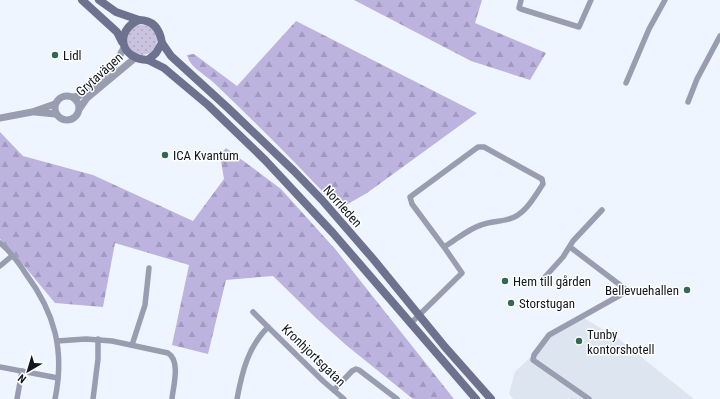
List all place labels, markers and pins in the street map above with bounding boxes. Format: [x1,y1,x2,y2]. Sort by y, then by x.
place label: Lidl [63,48,82,63]
marker: Lidl [50,50,60,60]
place label: ICA Kvantum [173,148,239,163]
marker: ICA Kvantum [160,150,170,160]
place label: Hem till gården [513,274,591,289]
marker: Hem till gården [500,276,510,286]
place label: Bellevuehallen [605,283,679,298]
marker: Bellevuehallen [682,285,692,295]
place label: Storstugan [519,296,575,311]
marker: Storstugan [506,298,516,308]
place label: Tunby kontorshotell [587,327,655,357]
marker: Tunby kontorshotell [574,336,584,346]

